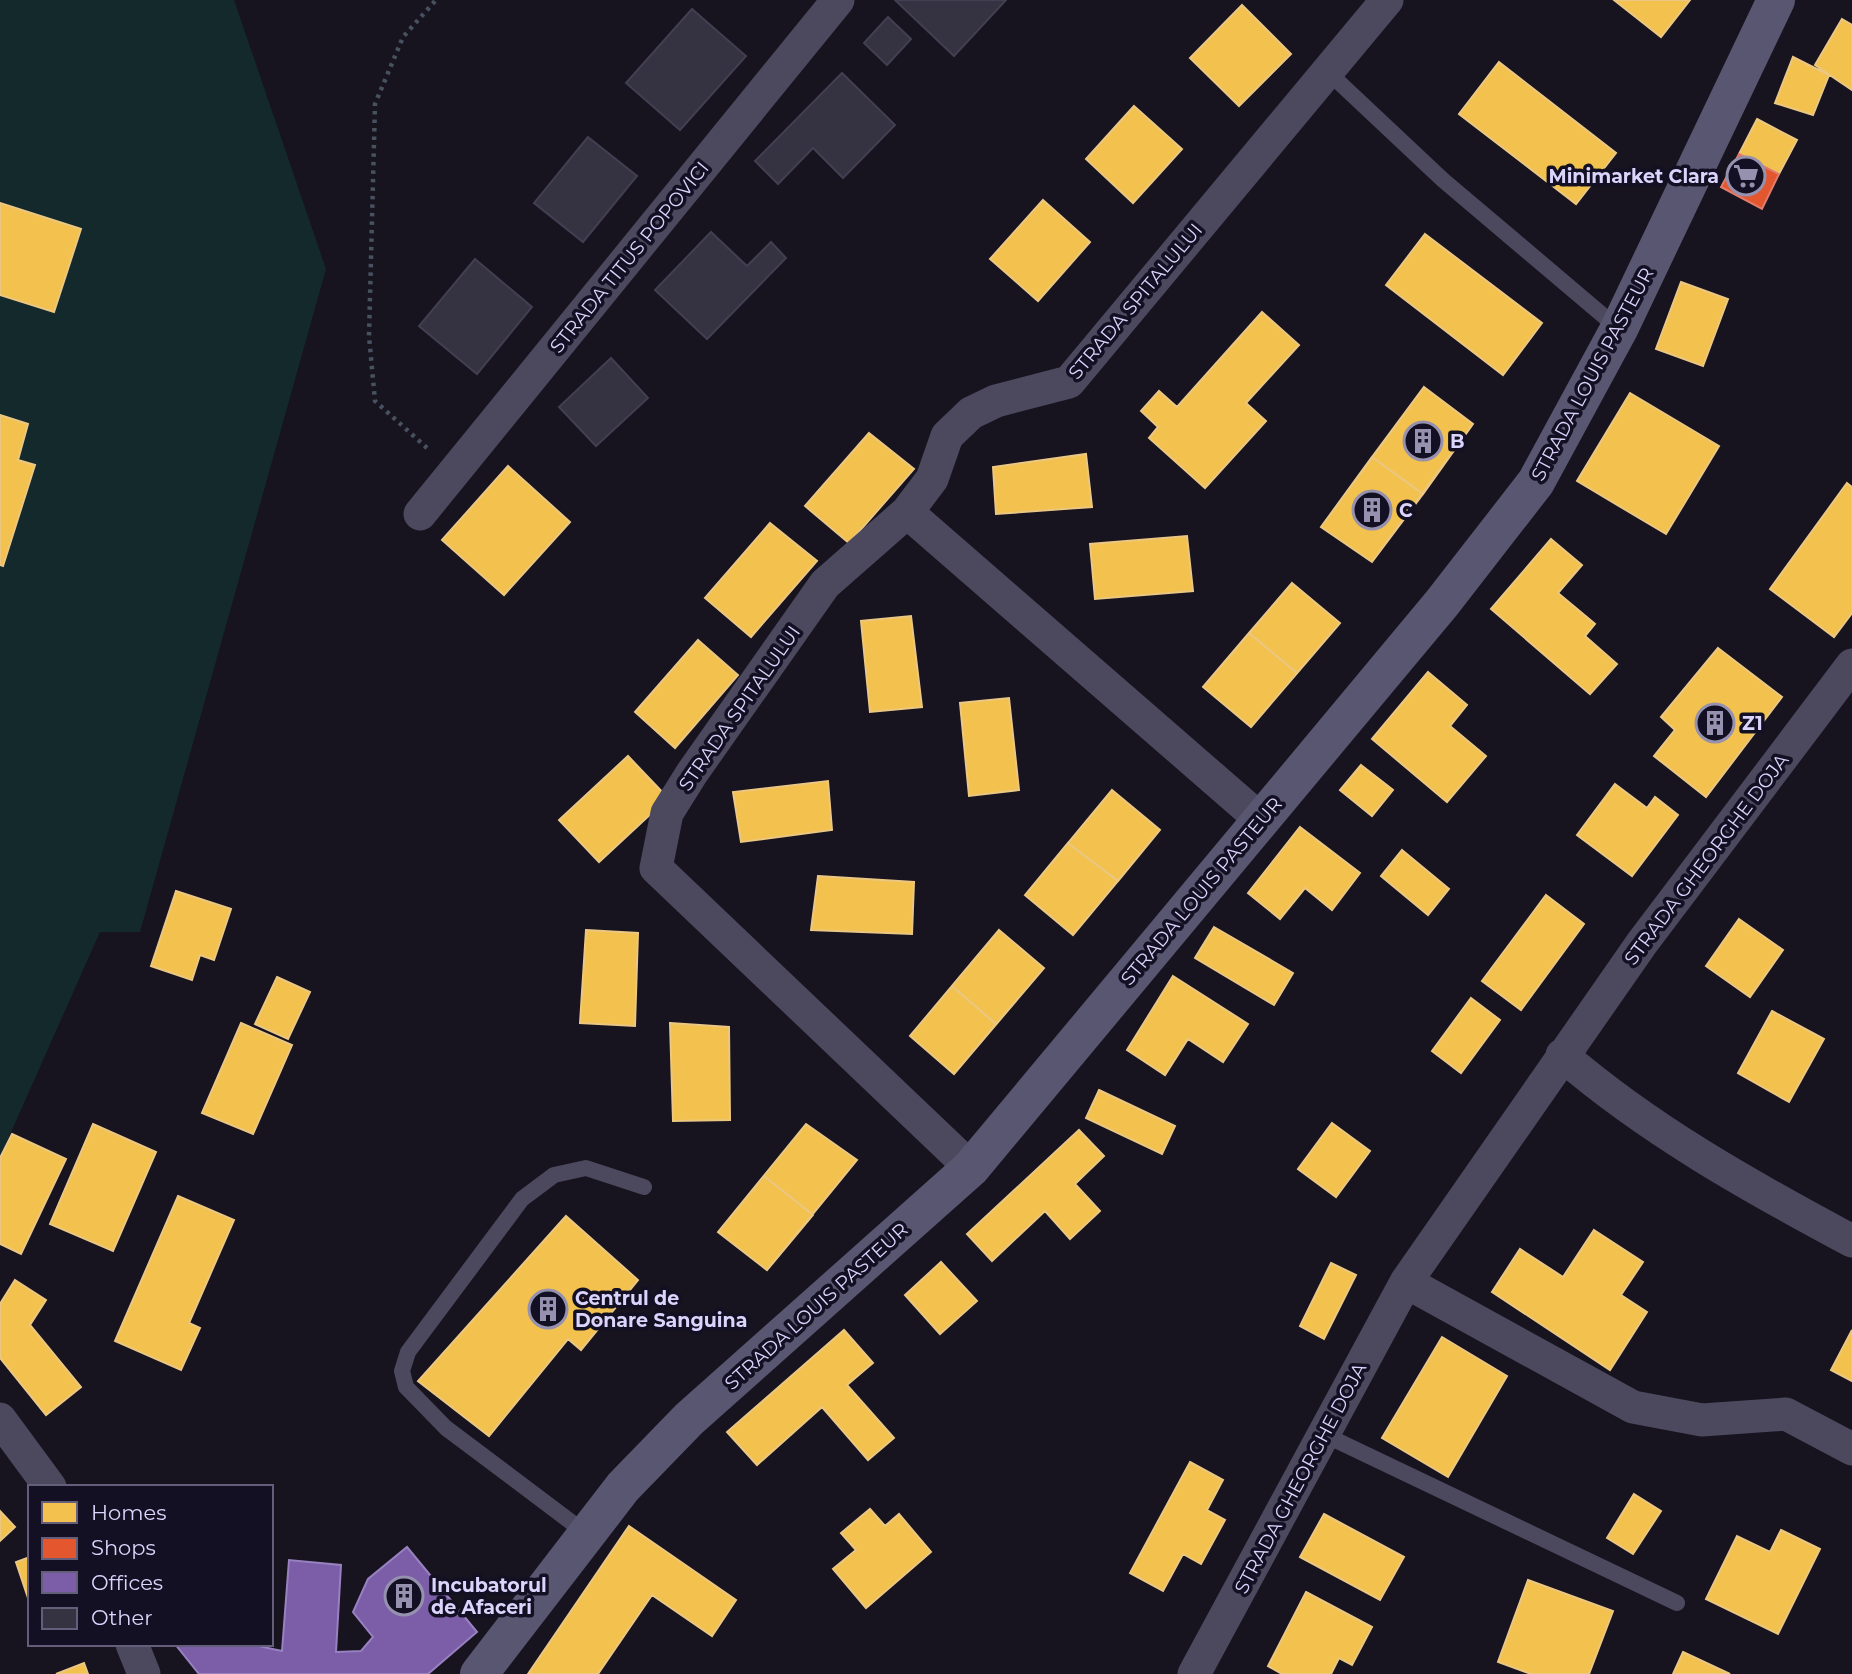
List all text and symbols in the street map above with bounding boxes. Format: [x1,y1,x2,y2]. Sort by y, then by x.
supermarket icon: Minimarket Clara [1725,155,1767,197]
street label: STRADA TITUS POPOVICI [545,157,714,358]
place label: Minimarket Clara [1549,165,1719,188]
street label: STRADA SPITALULUI [1063,219,1207,384]
street label: STRADA LOUIS PASTEUR [1526,264,1659,485]
building icon: B [1402,420,1444,462]
place label: B [1450,430,1465,453]
building icon: C [1351,489,1393,531]
place label: C [1399,499,1413,522]
street label: STRADA SPITALULUI [674,621,805,795]
building icon: Z1 [1694,702,1736,744]
place label: Z1 [1742,712,1763,735]
street label: STRADA GHEORGHE DOJA [1619,749,1794,969]
street label: STRADA LOUIS PASTEUR [1116,793,1287,990]
street label: STRADA LOUIS PASTEUR [720,1218,913,1395]
place label: Centrul de Donare Sanguina [575,1287,747,1332]
building icon: Centrul de Donare Sanguina [527,1288,569,1330]
street label: STRADA GHEORGHE DOJA [1230,1358,1371,1598]
legend [28,1485,273,1646]
text: Homes [91,1500,166,1525]
text: Shops [91,1535,156,1560]
text: Offices [91,1570,163,1595]
place label: Incubatorul de Afaceri [431,1574,547,1619]
building icon: Incubatorul de Afaceri [383,1575,425,1617]
text: Other [91,1605,153,1630]

